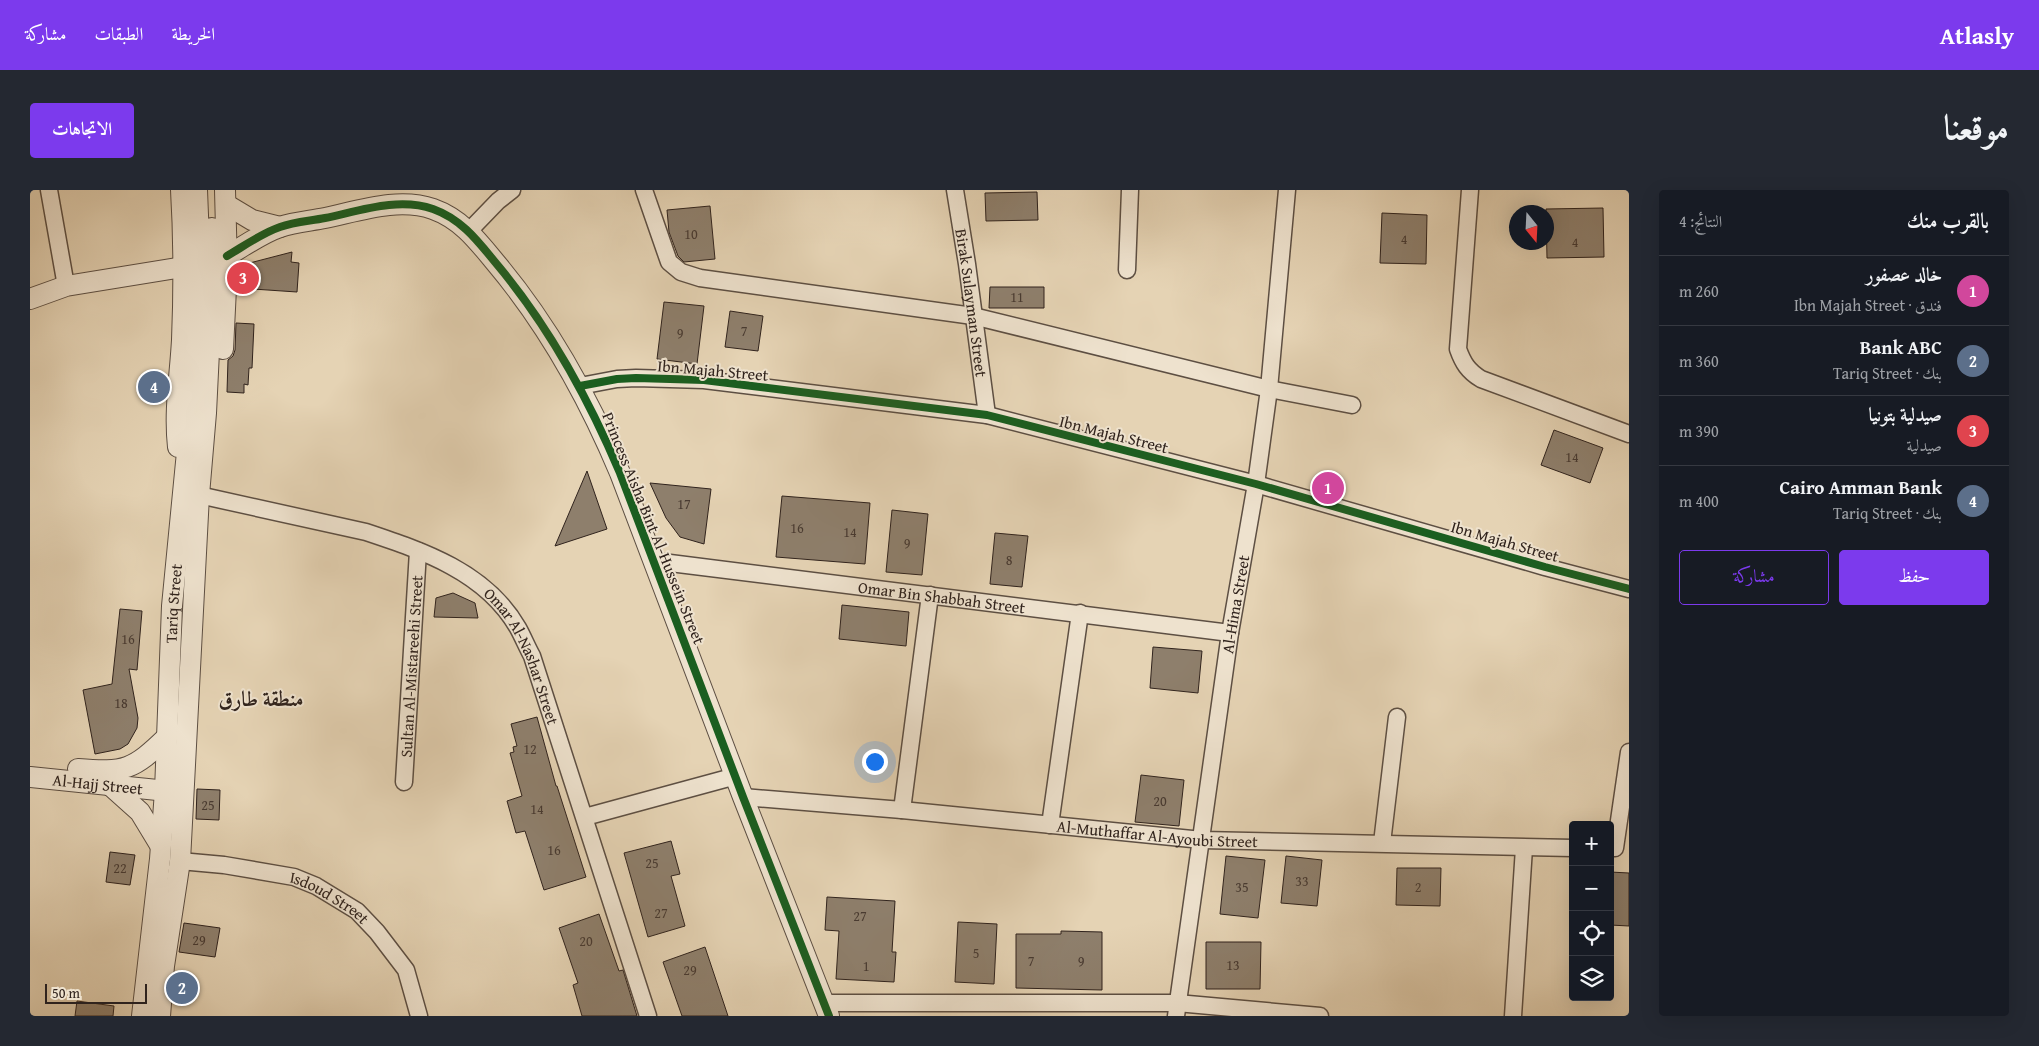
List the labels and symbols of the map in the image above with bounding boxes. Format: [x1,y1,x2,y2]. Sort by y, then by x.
north arrow [1509,205,1554,250]
house number: 10 [684,224,698,244]
street label: Birak Sulayman Street [949,227,994,379]
house number: 4 [1401,229,1408,249]
house number: 4 [1572,232,1579,252]
pin: 3 [227,259,259,297]
house number: 11 [1010,287,1024,307]
house number: 7 [741,321,748,341]
house number: 9 [677,323,684,343]
street label: Ibn Majah Street [657,353,770,387]
pin: 4 [138,368,170,406]
street label: Princess Aisha Bint Al-Hussein Street [596,408,712,648]
street label: Ibn Majah Street [1057,409,1171,459]
house number: 14 [1565,447,1579,467]
pin: 1 [1312,469,1344,507]
house number: 17 [677,494,691,514]
street label: Ibn Majah Street [1448,514,1562,568]
house number: 16 [790,518,804,538]
house number: 14 [843,522,857,542]
house number: 9 [904,533,911,553]
house number: 8 [1006,550,1013,570]
street label: Al-Hima Street [1215,553,1255,655]
street label: Tariq Street [159,562,188,644]
street label: Sultan Al-Mistareehi Street [394,574,429,758]
street label: Omar Bin Shabbah Street [857,575,1027,619]
street label: Omar Al-Nashar Street [479,581,565,728]
house number: 16 [121,629,135,649]
district label: منطقة طارق [219,683,303,714]
house number: 18 [114,693,128,713]
house number: 12 [523,739,537,759]
your location [862,749,888,775]
street label: Al-Hajj Street [51,767,144,800]
house number: 20 [1153,791,1167,811]
house number: 25 [201,795,215,815]
house number: 14 [530,799,544,819]
street label: Al-Muthaffar Al-Ayoubi Street [1056,814,1258,853]
house number: 16 [547,840,561,860]
house number: 25 [645,853,659,873]
house number: 22 [113,858,127,878]
street label: Isdoud Street [288,865,375,929]
house number: 33 [1295,871,1309,891]
house number: 35 [1235,877,1249,897]
house number: 2 [1415,877,1421,897]
house number: 27 [654,903,668,923]
house number: 27 [853,906,867,926]
house number: 29 [192,930,206,950]
house number: 20 [579,931,593,951]
house number: 5 [973,943,979,963]
house number: 7 [1028,951,1035,971]
house number: 9 [1078,951,1085,971]
house number: 13 [1226,955,1240,975]
house number: 1 [863,956,869,976]
house number: 29 [683,960,697,980]
pin: 2 [166,969,198,1007]
scale bar [45,981,148,1004]

